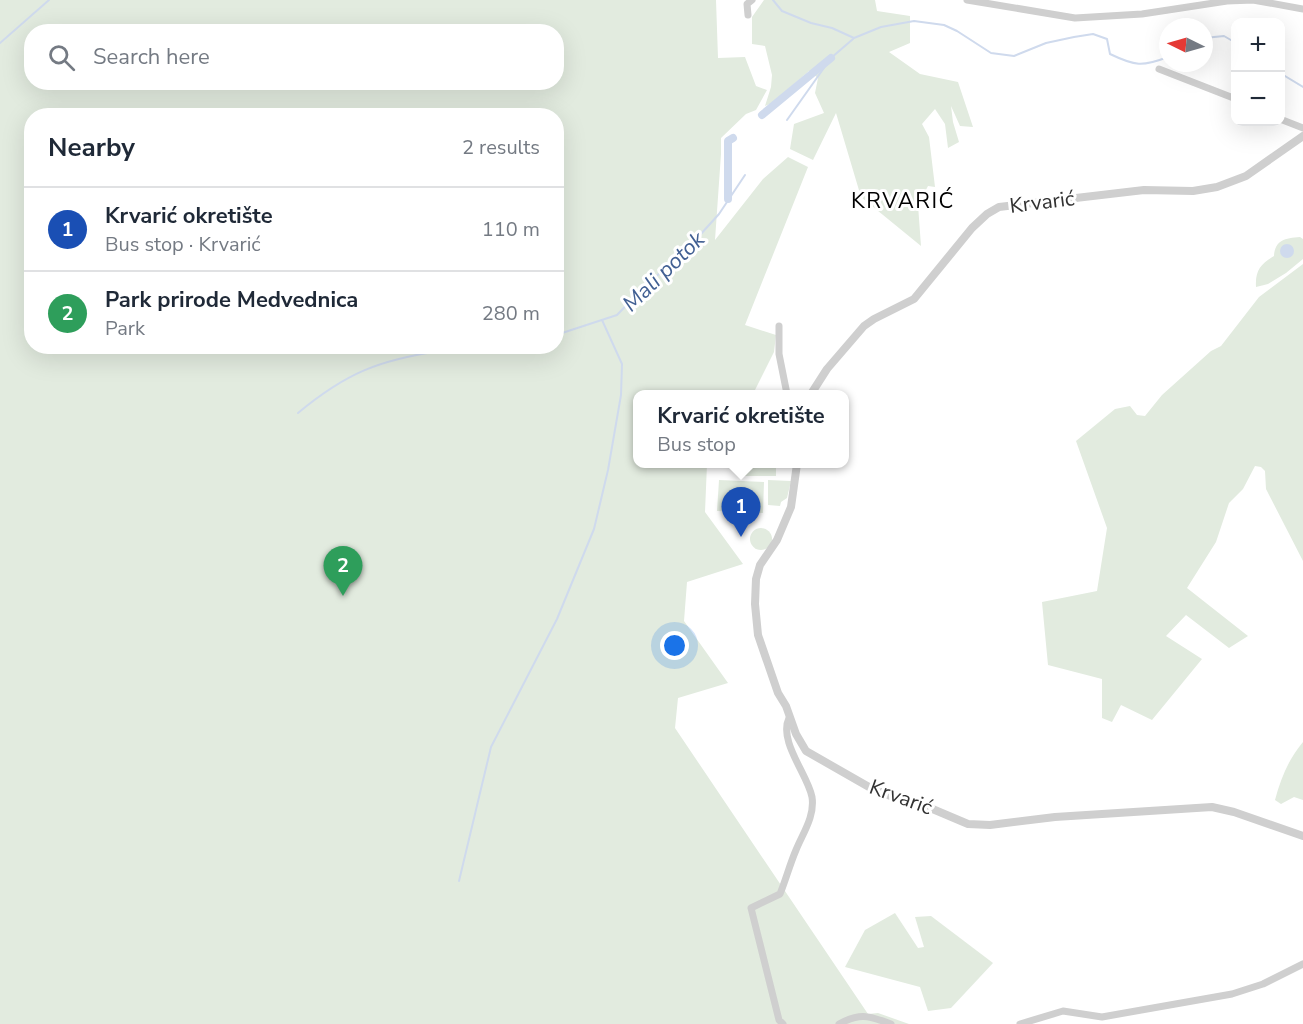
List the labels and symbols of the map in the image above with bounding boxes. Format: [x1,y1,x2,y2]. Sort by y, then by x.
north arrow [1159,18,1213,72]
street label: Krvarić [1008,184,1076,220]
district label: KRVARIĆ [851,186,955,216]
water label: Mali potok [616,224,712,318]
pin: 1 [722,488,760,537]
pin: 2 [324,546,362,596]
your location [660,631,689,660]
street label: Krvarić [866,773,937,821]

